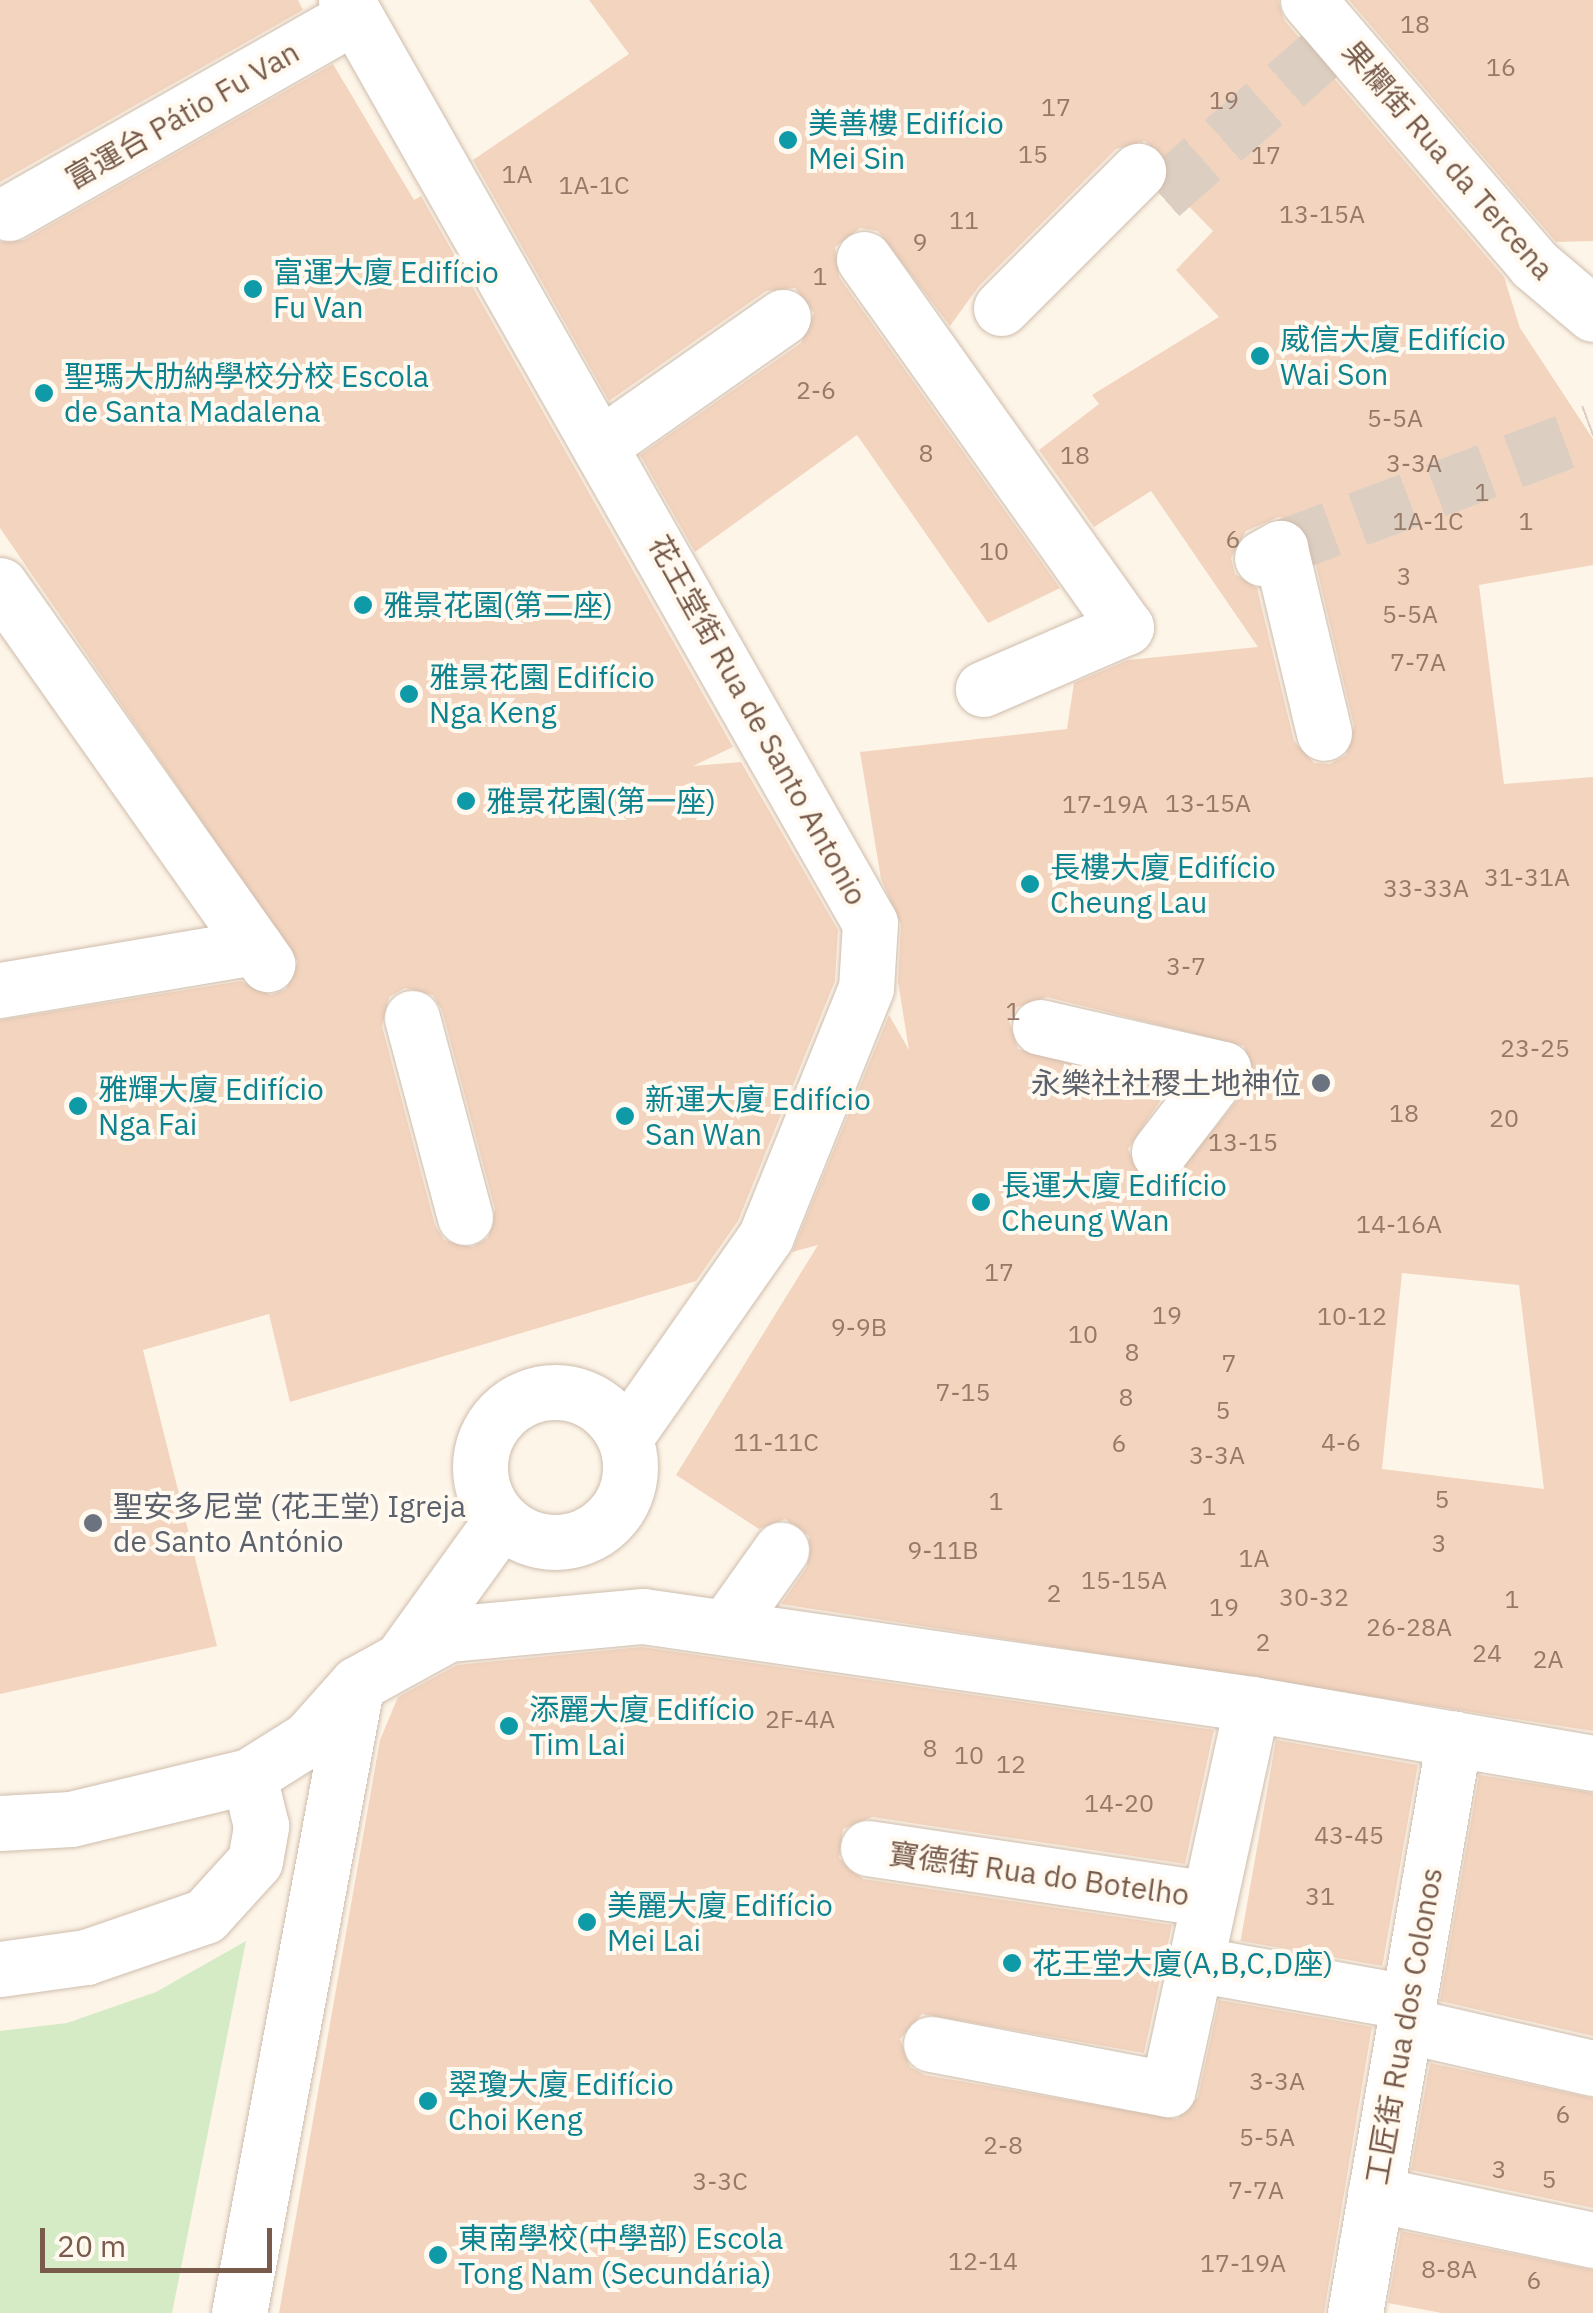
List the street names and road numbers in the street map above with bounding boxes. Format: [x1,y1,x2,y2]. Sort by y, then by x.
street label: 富運台 Pátio Fu Van [59,34,305,196]
street label: 果欄街 Rua da Tercena [1335,34,1561,286]
street label: 花王堂街 Rua de Santo Antonio [641,529,875,911]
street label: 寶德街 Rua do Botelho [886,1835,1192,1913]
street label: 工匠街 Rua dos Colonos [1358,1865,1450,2187]

